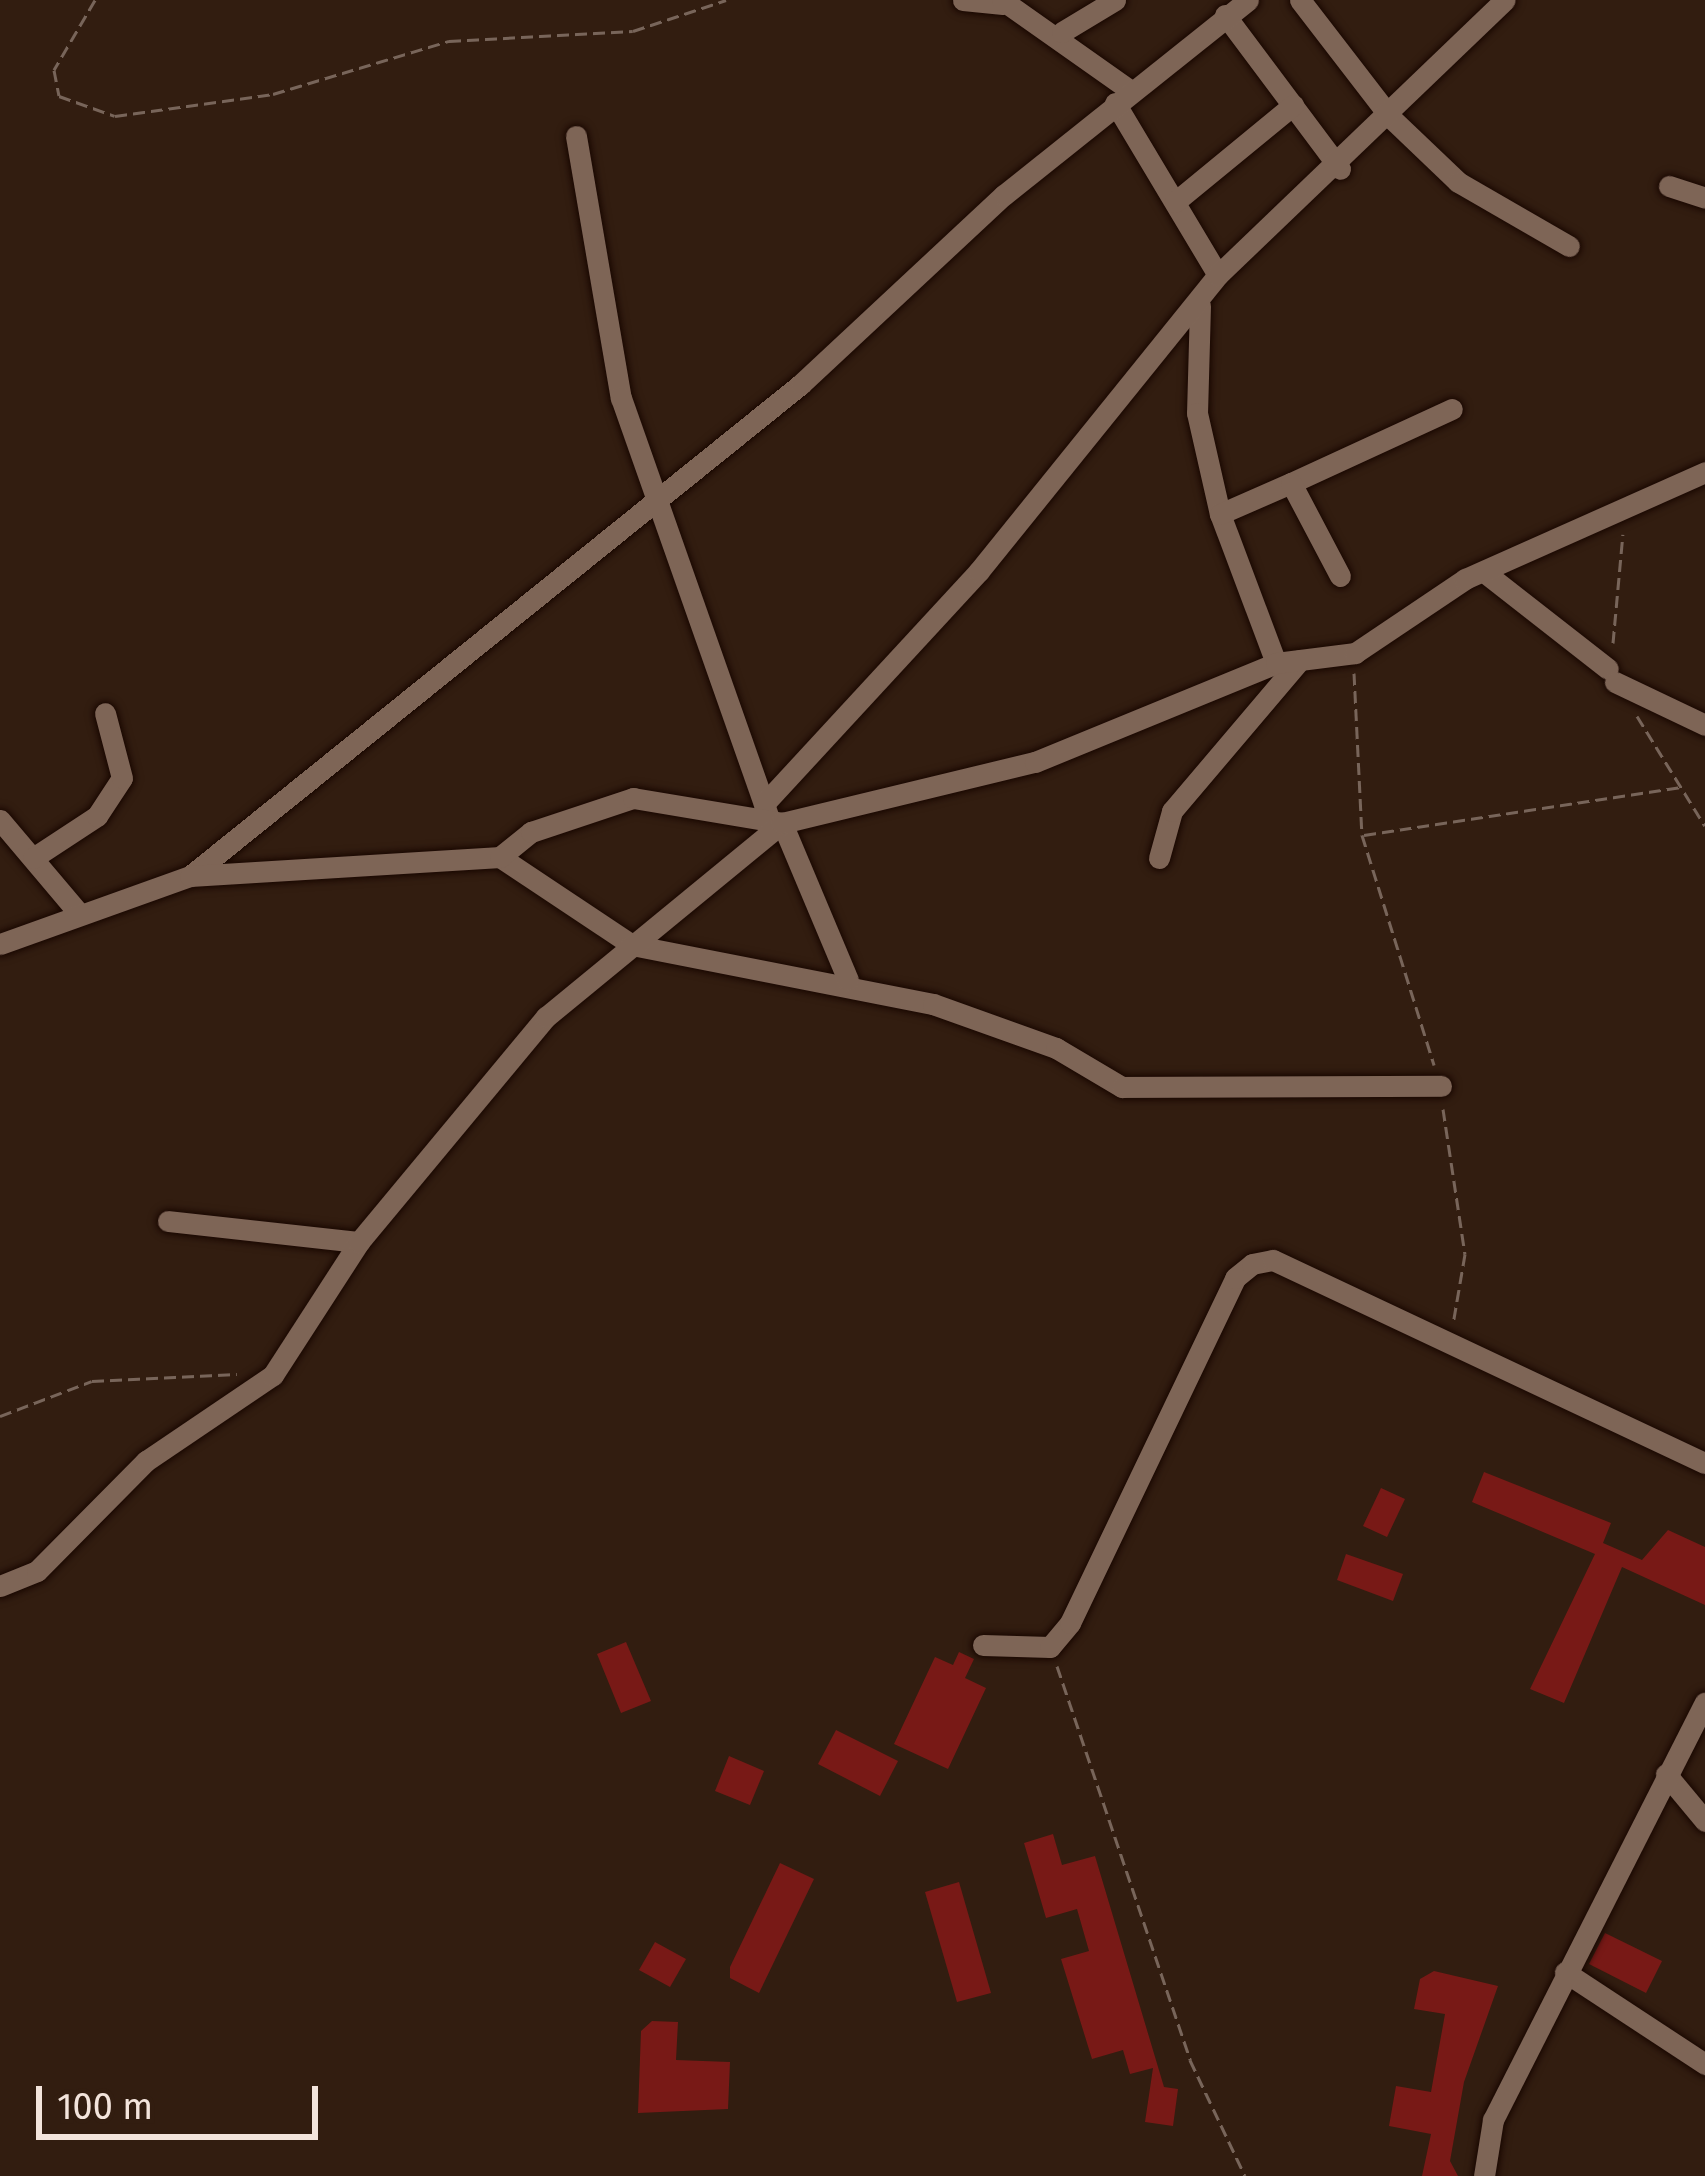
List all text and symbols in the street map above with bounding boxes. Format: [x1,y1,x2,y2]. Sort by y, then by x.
scale bar [42,2062,324,2136]
text: 100 m [57,2085,153,2129]

